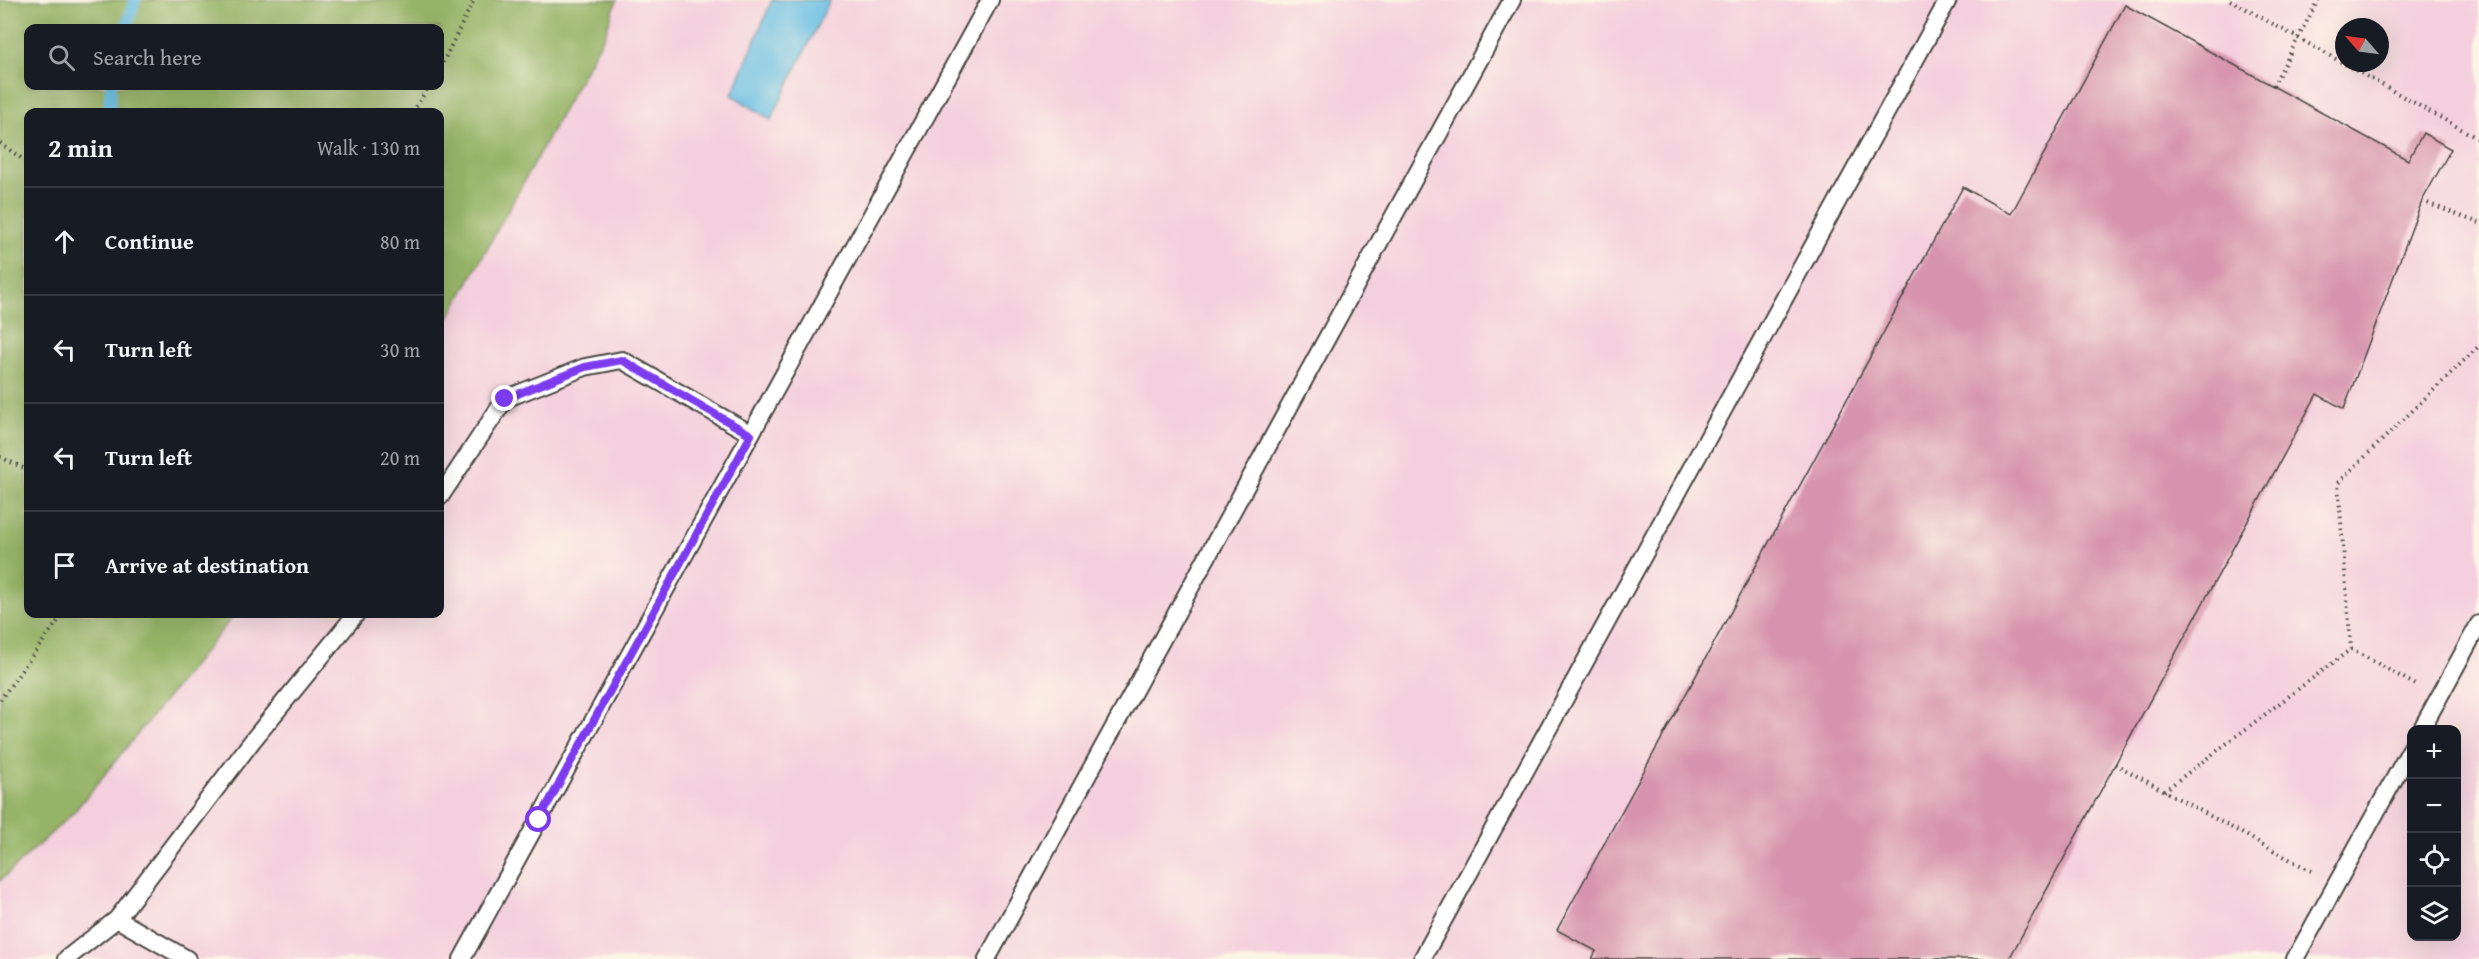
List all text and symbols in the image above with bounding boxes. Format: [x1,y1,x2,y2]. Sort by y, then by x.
north arrow [2335,18,2389,72]
search box [24,24,444,90]
icon: search [45,41,78,74]
text: Search here [93,41,202,73]
text: 2 min [48,128,113,167]
text: Walk · 130 m [317,133,420,162]
icon: ahead [48,225,81,258]
text: Continue [105,225,194,257]
text: 80 m [380,227,420,256]
icon: left [48,333,81,366]
text: Turn left [105,333,192,365]
text: 30 m [380,335,420,364]
route end [491,385,517,411]
icon: left [48,441,81,474]
text: Turn left [105,441,192,473]
text: 20 m [380,443,420,472]
icon: arrive [48,549,81,582]
text: Arrive at destination [105,549,309,581]
map controls [2407,725,2461,941]
button: + [2407,725,2461,779]
button: − [2407,779,2461,833]
route start [525,806,551,832]
button: locate [2407,833,2461,887]
button: layers [2407,887,2461,941]

